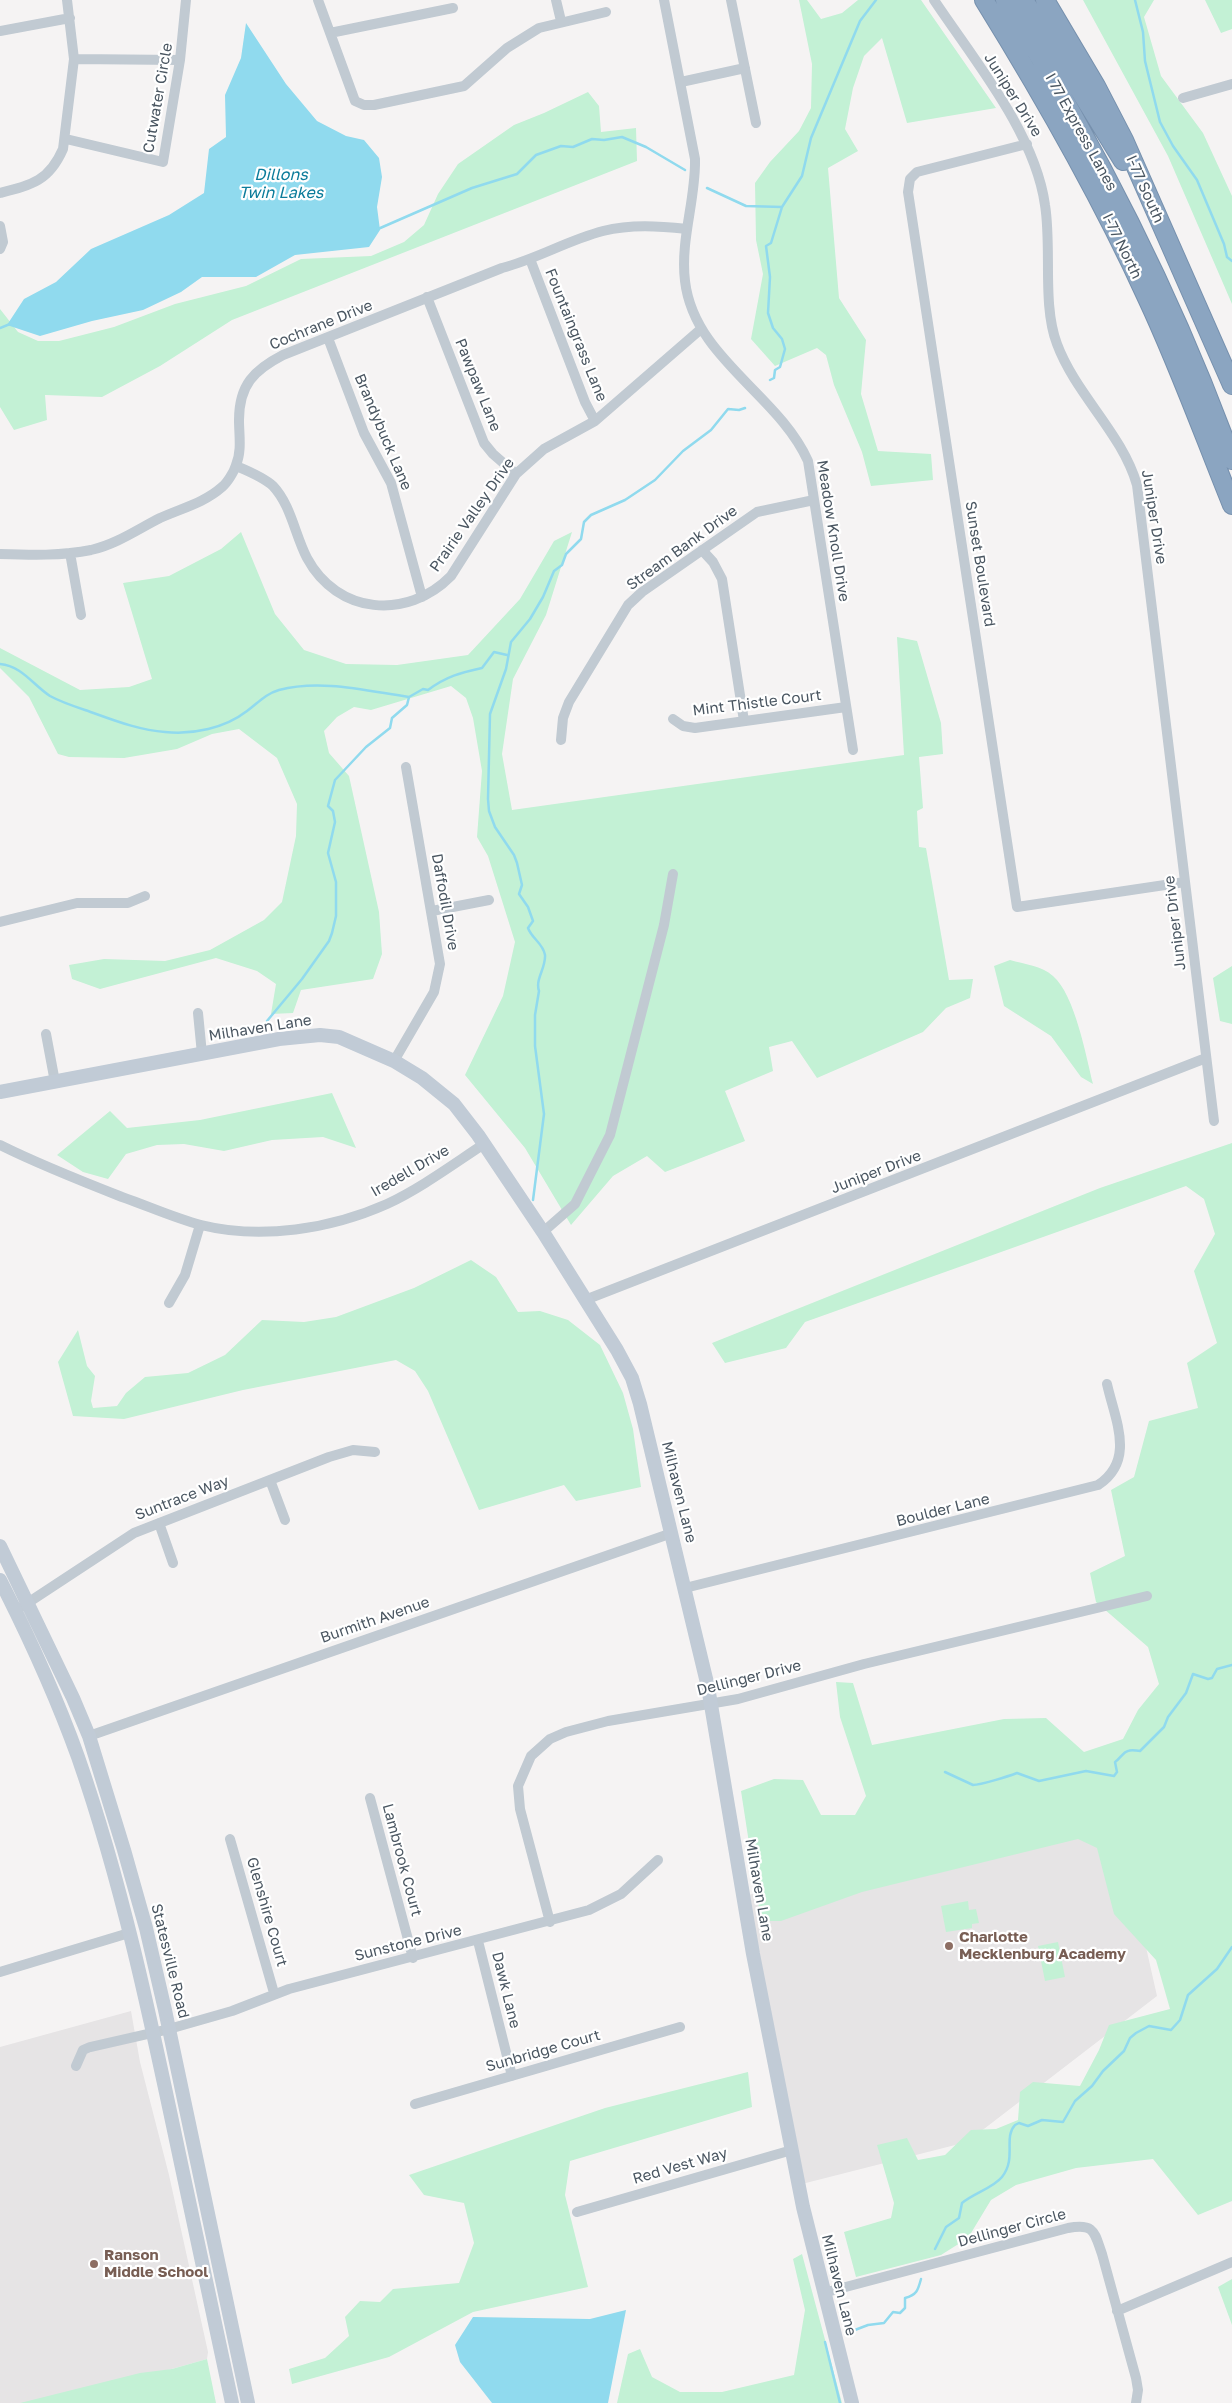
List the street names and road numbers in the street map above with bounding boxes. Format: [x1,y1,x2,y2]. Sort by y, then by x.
street label: Cutwater Circle [139,42,177,154]
street label: Juniper Drive [980,50,1046,140]
street label: I 77 Express Lanes [1041,70,1121,194]
street label: I-77 South [1122,152,1168,226]
street label: I-77 North [1098,210,1146,282]
street label: Fountaingrass Lane [541,266,611,404]
street label: Cochrane Drive [267,296,375,354]
street label: Pawpaw Lane [451,336,505,434]
street label: Brandybuck Lane [350,371,416,493]
street label: Prairie Valley Drive [426,454,518,576]
street label: Meadow Knoll Drive [813,459,853,603]
street label: Juniper Drive [1138,469,1170,565]
street label: Sunset Boulevard [961,500,999,628]
street label: Stream Bank Drive [623,502,741,594]
street label: Mint Thistle Court [692,686,822,720]
street label: Daffodil Drive [428,852,462,952]
street label: Juniper Drive [1160,875,1190,971]
street label: Milhaven Lane [207,1011,313,1045]
street label: Iredell Drive [368,1141,452,1201]
street label: Juniper Drive [828,1147,924,1197]
street label: Milhaven Lane [658,1439,700,1545]
street label: Suntrace Way [133,1472,231,1524]
street label: Boulder Lane [895,1490,991,1530]
street label: Burmith Avenue [318,1593,432,1647]
street label: Dellinger Drive [695,1656,803,1700]
street label: Lambrook Court [378,1802,426,1918]
street label: Milhaven Lane [741,1837,777,1943]
street label: Glenshire Court [243,1855,291,1969]
street label: Statesville Road [147,1902,193,2020]
street label: Sunstone Drive [353,1921,463,1965]
street label: Dawk Lane [488,1950,524,2030]
street label: Sunbridge Court [484,2026,602,2076]
street label: Red Vest Way [631,2144,729,2188]
street label: Dellinger Circle [956,2205,1068,2251]
street label: Milhaven Lane [818,2232,860,2338]

